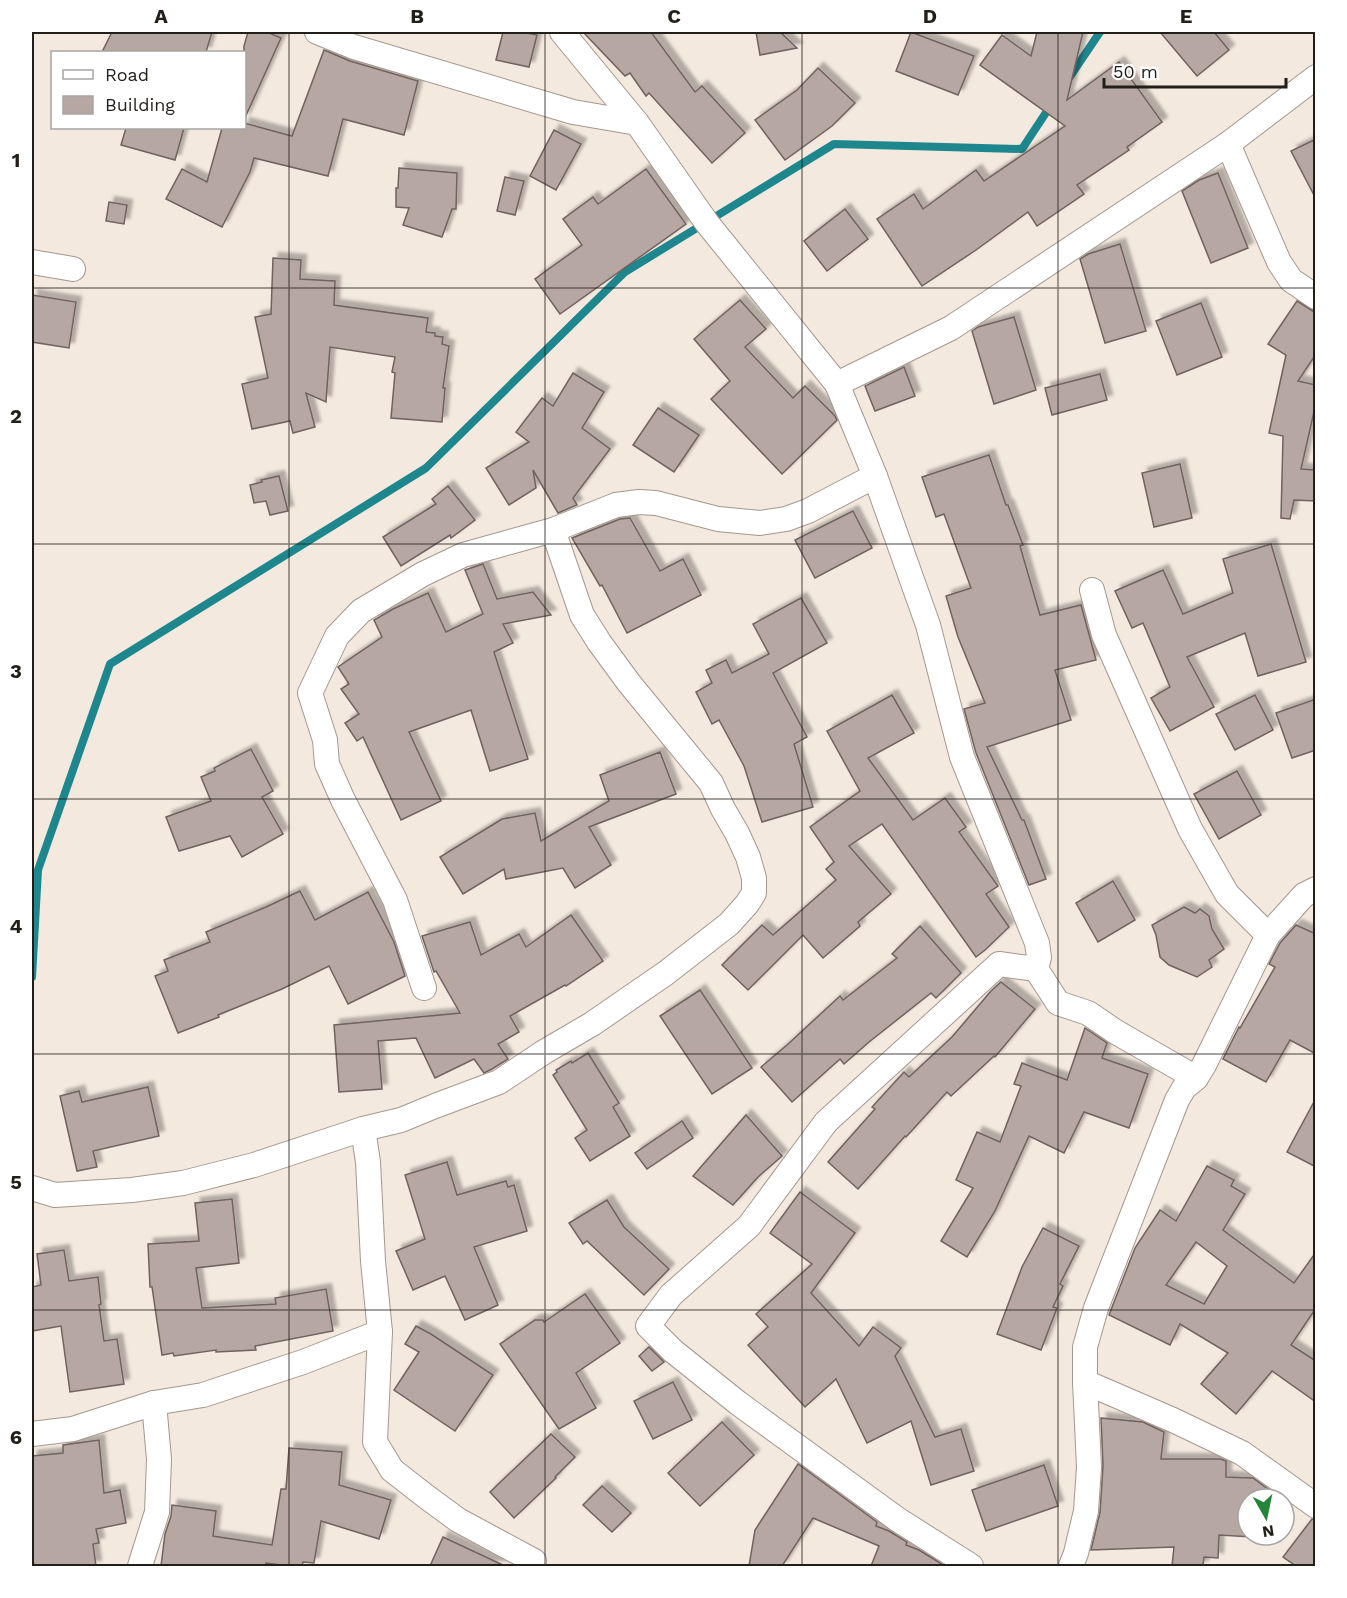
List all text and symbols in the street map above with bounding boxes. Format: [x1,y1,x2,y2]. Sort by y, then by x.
text: A [154,4,168,28]
text: B [410,4,424,28]
text: C [667,4,681,28]
text: D [923,4,937,28]
text: E [1180,4,1192,28]
legend [51,51,246,129]
scale bar [1104,51,1286,89]
text: 50 m [1113,61,1158,82]
text: Road [105,64,149,85]
text: Building [105,94,175,115]
text: 1 [12,148,20,172]
text: 2 [10,404,22,428]
text: 3 [10,659,22,683]
text: 4 [10,914,23,938]
text: 5 [10,1170,22,1194]
text: 6 [10,1425,22,1449]
north arrow [1236,1487,1296,1547]
text: N [1261,1521,1276,1542]

